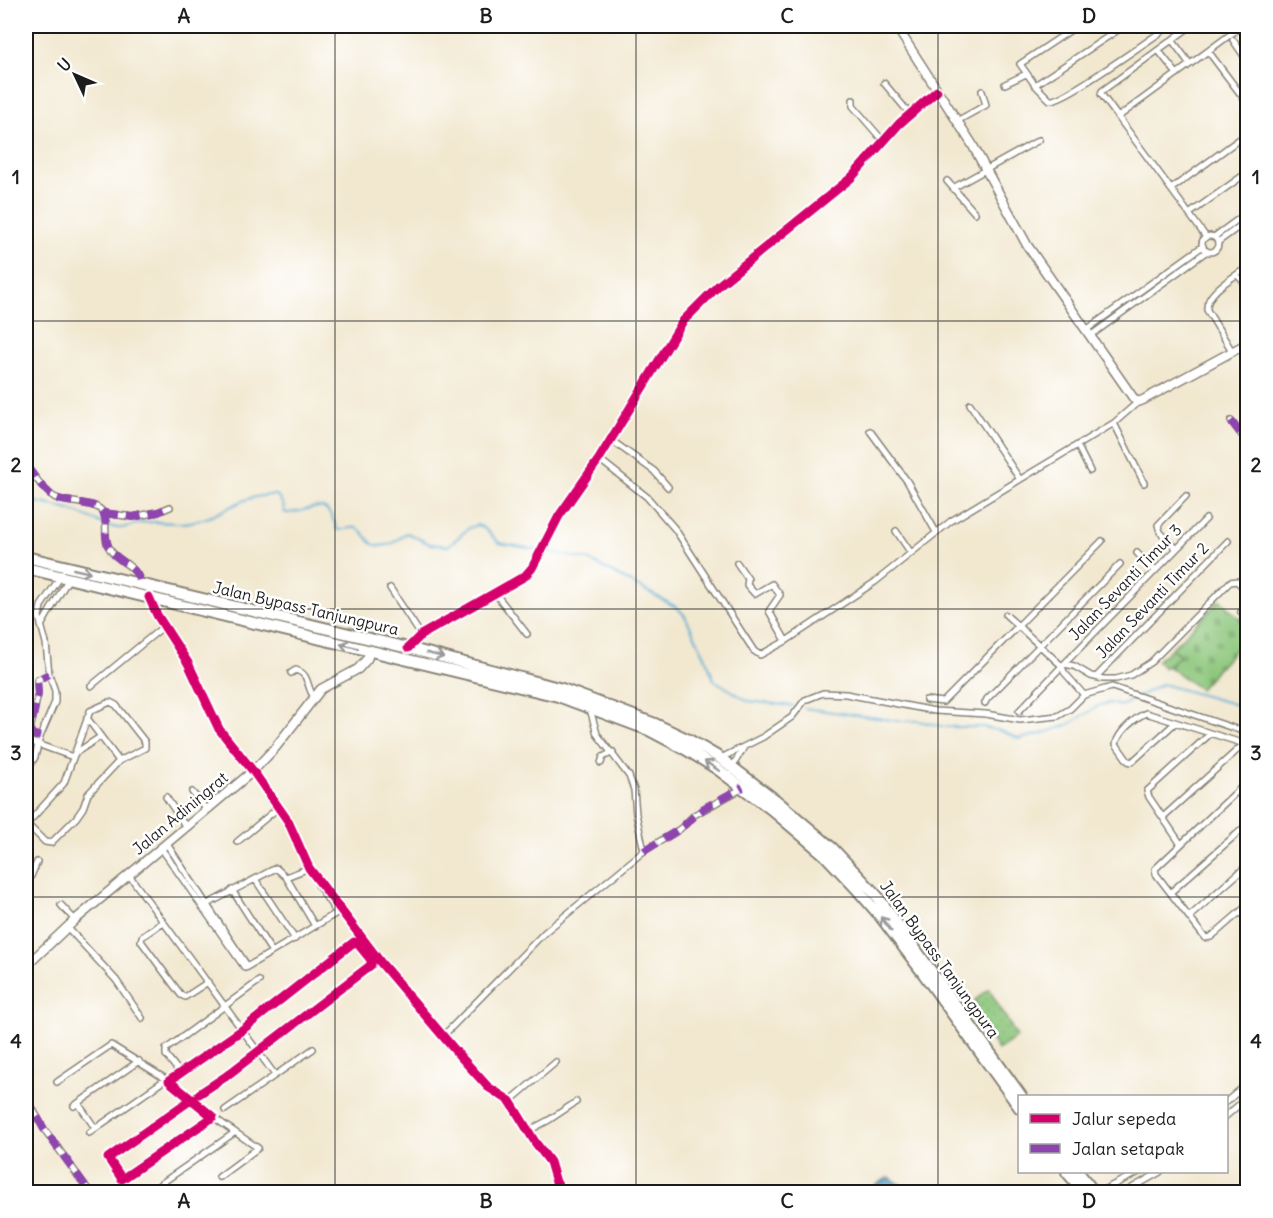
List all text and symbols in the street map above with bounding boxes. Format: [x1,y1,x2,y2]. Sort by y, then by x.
text: A [178,3,191,28]
text: B [479,3,493,28]
text: C [780,3,794,28]
text: D [1082,3,1096,28]
north arrow [45,45,105,105]
text: U [53,54,75,75]
text: 1 [12,164,20,189]
text: 1 [1252,164,1260,189]
text: 2 [11,452,22,477]
text: 2 [1251,452,1262,477]
street label: Jalan Sevanti Timur 3 [1064,520,1186,644]
street label: Jalan Sevanti Timur 2 [1091,538,1213,662]
one-way arrow [72,565,91,577]
street label: Jalan Bypass Tanjungpura [211,577,401,639]
one-way arrow [340,640,359,652]
one-way arrow [426,650,445,662]
text: 3 [10,740,22,765]
text: 3 [1250,740,1262,765]
one-way arrow [704,760,721,772]
street label: Jalan Adiningrat [128,767,232,859]
street label: Jalan Bypass Tanjungpura [876,876,1004,1042]
one-way arrow [880,917,893,933]
text: 4 [10,1028,22,1053]
text: 4 [1250,1028,1262,1053]
legend [1018,1095,1228,1173]
text: Jalur sepeda [1072,1107,1176,1130]
text: Jalan setapak [1072,1137,1184,1160]
text: A [178,1188,191,1213]
text: B [479,1188,493,1213]
text: C [780,1188,794,1213]
text: D [1082,1188,1096,1213]

